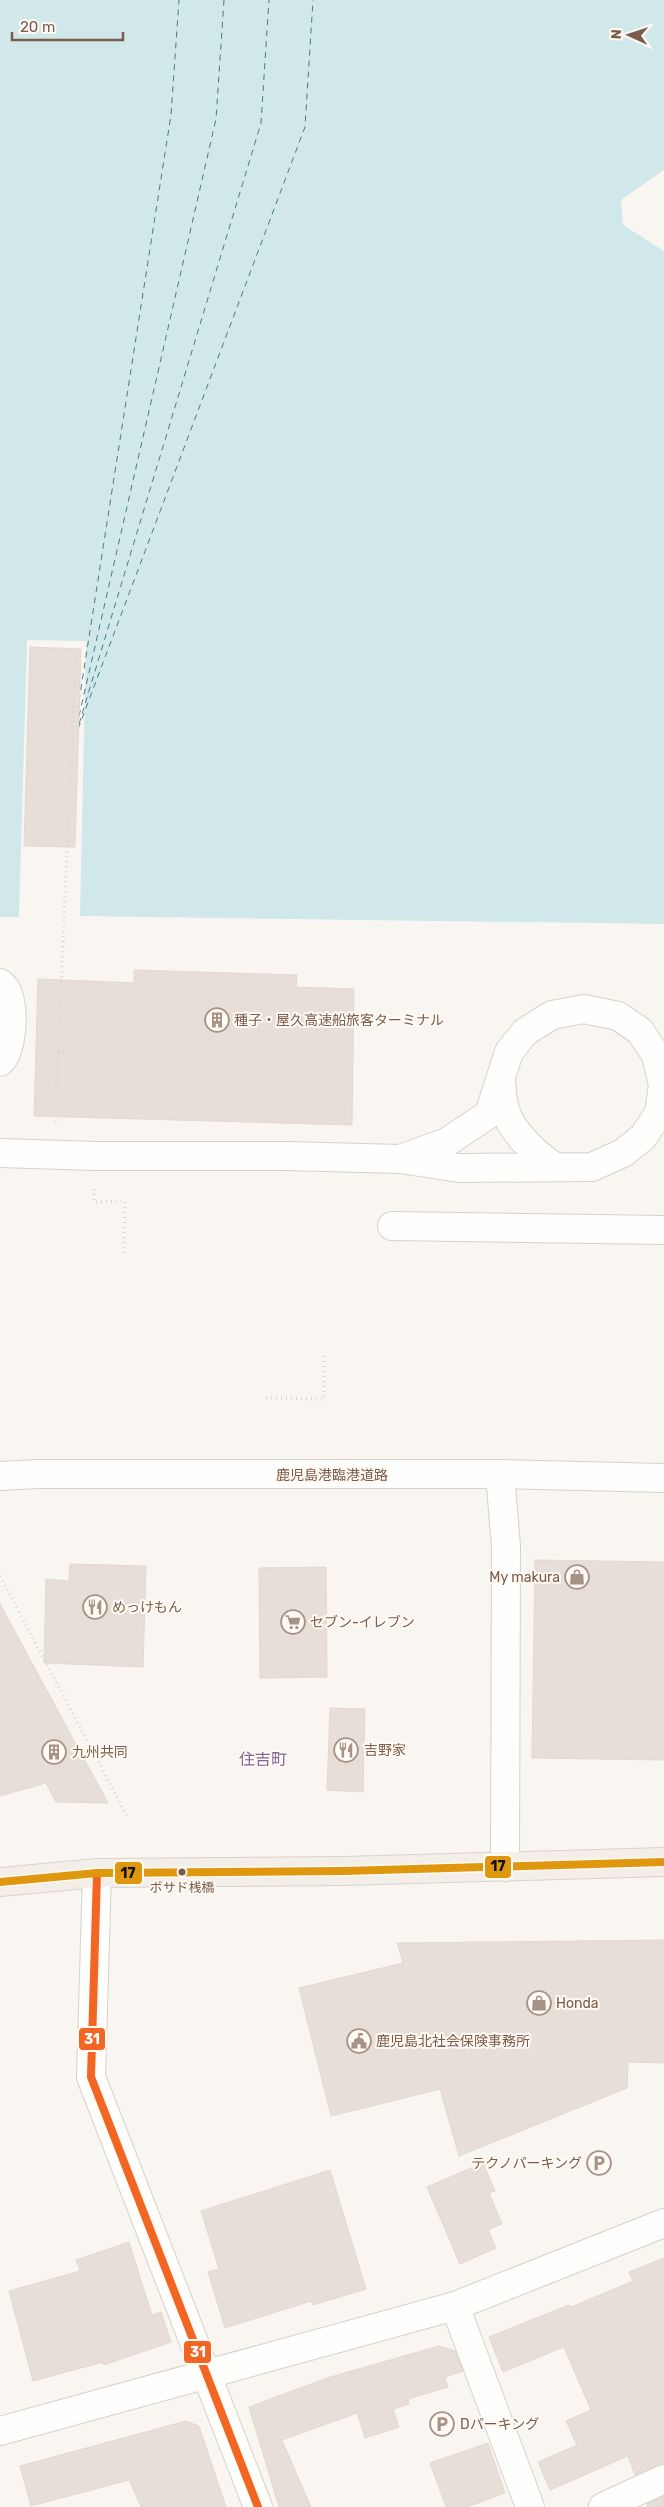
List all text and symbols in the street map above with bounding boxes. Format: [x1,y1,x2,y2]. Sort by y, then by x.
scale bar [12,10,124,42]
north arrow [604,10,654,60]
text: 20 m [20,18,55,36]
text: N [608,29,625,40]
building icon: 種子・屋久高速船旅客ターミナル [204,1007,230,1033]
place label: 種子・屋久高速船旅客ターミナル [234,1012,444,1029]
street label: 鹿児島港臨港道路 [276,1467,388,1484]
shop icon: My makura [564,1564,590,1590]
place label: My makura [489,1569,560,1586]
restaurant icon: めっけもん [82,1594,108,1620]
place label: めっけもん [112,1599,182,1616]
supermarket icon: セブン-イレブン [280,1609,306,1635]
place label: セブン-イレブン [310,1614,415,1631]
restaurant icon: 吉野家 [333,1737,359,1763]
building icon: 九州共同 [41,1739,67,1765]
place label: 吉野家 [364,1742,406,1759]
place label: 九州共同 [72,1744,128,1761]
district label: 住吉町 [239,1750,287,1769]
line badge: 17 [484,1855,512,1879]
text: 17 [491,1858,505,1875]
line badge: 17 [114,1861,143,1885]
text: 17 [121,1865,135,1882]
marker: ボサド桟橋 [177,1867,187,1877]
place label: ボサド桟橋 [149,1880,215,1895]
shop icon: Honda [526,1990,552,2016]
place label: Honda [556,1995,599,2012]
line badge: 31 [78,2027,106,2051]
public building icon: 鹿児島北社会保険事務所 [346,2028,372,2054]
text: 31 [84,2031,100,2048]
place label: 鹿児島北社会保険事務所 [376,2033,530,2050]
parking icon: テクノパーキング [586,2150,612,2176]
place label: テクノパーキング [471,2155,582,2172]
line badge: 31 [183,2340,212,2364]
text: 31 [190,2344,206,2361]
parking icon: Dパーキング [429,2411,455,2437]
place label: Dパーキング [460,2416,539,2433]

